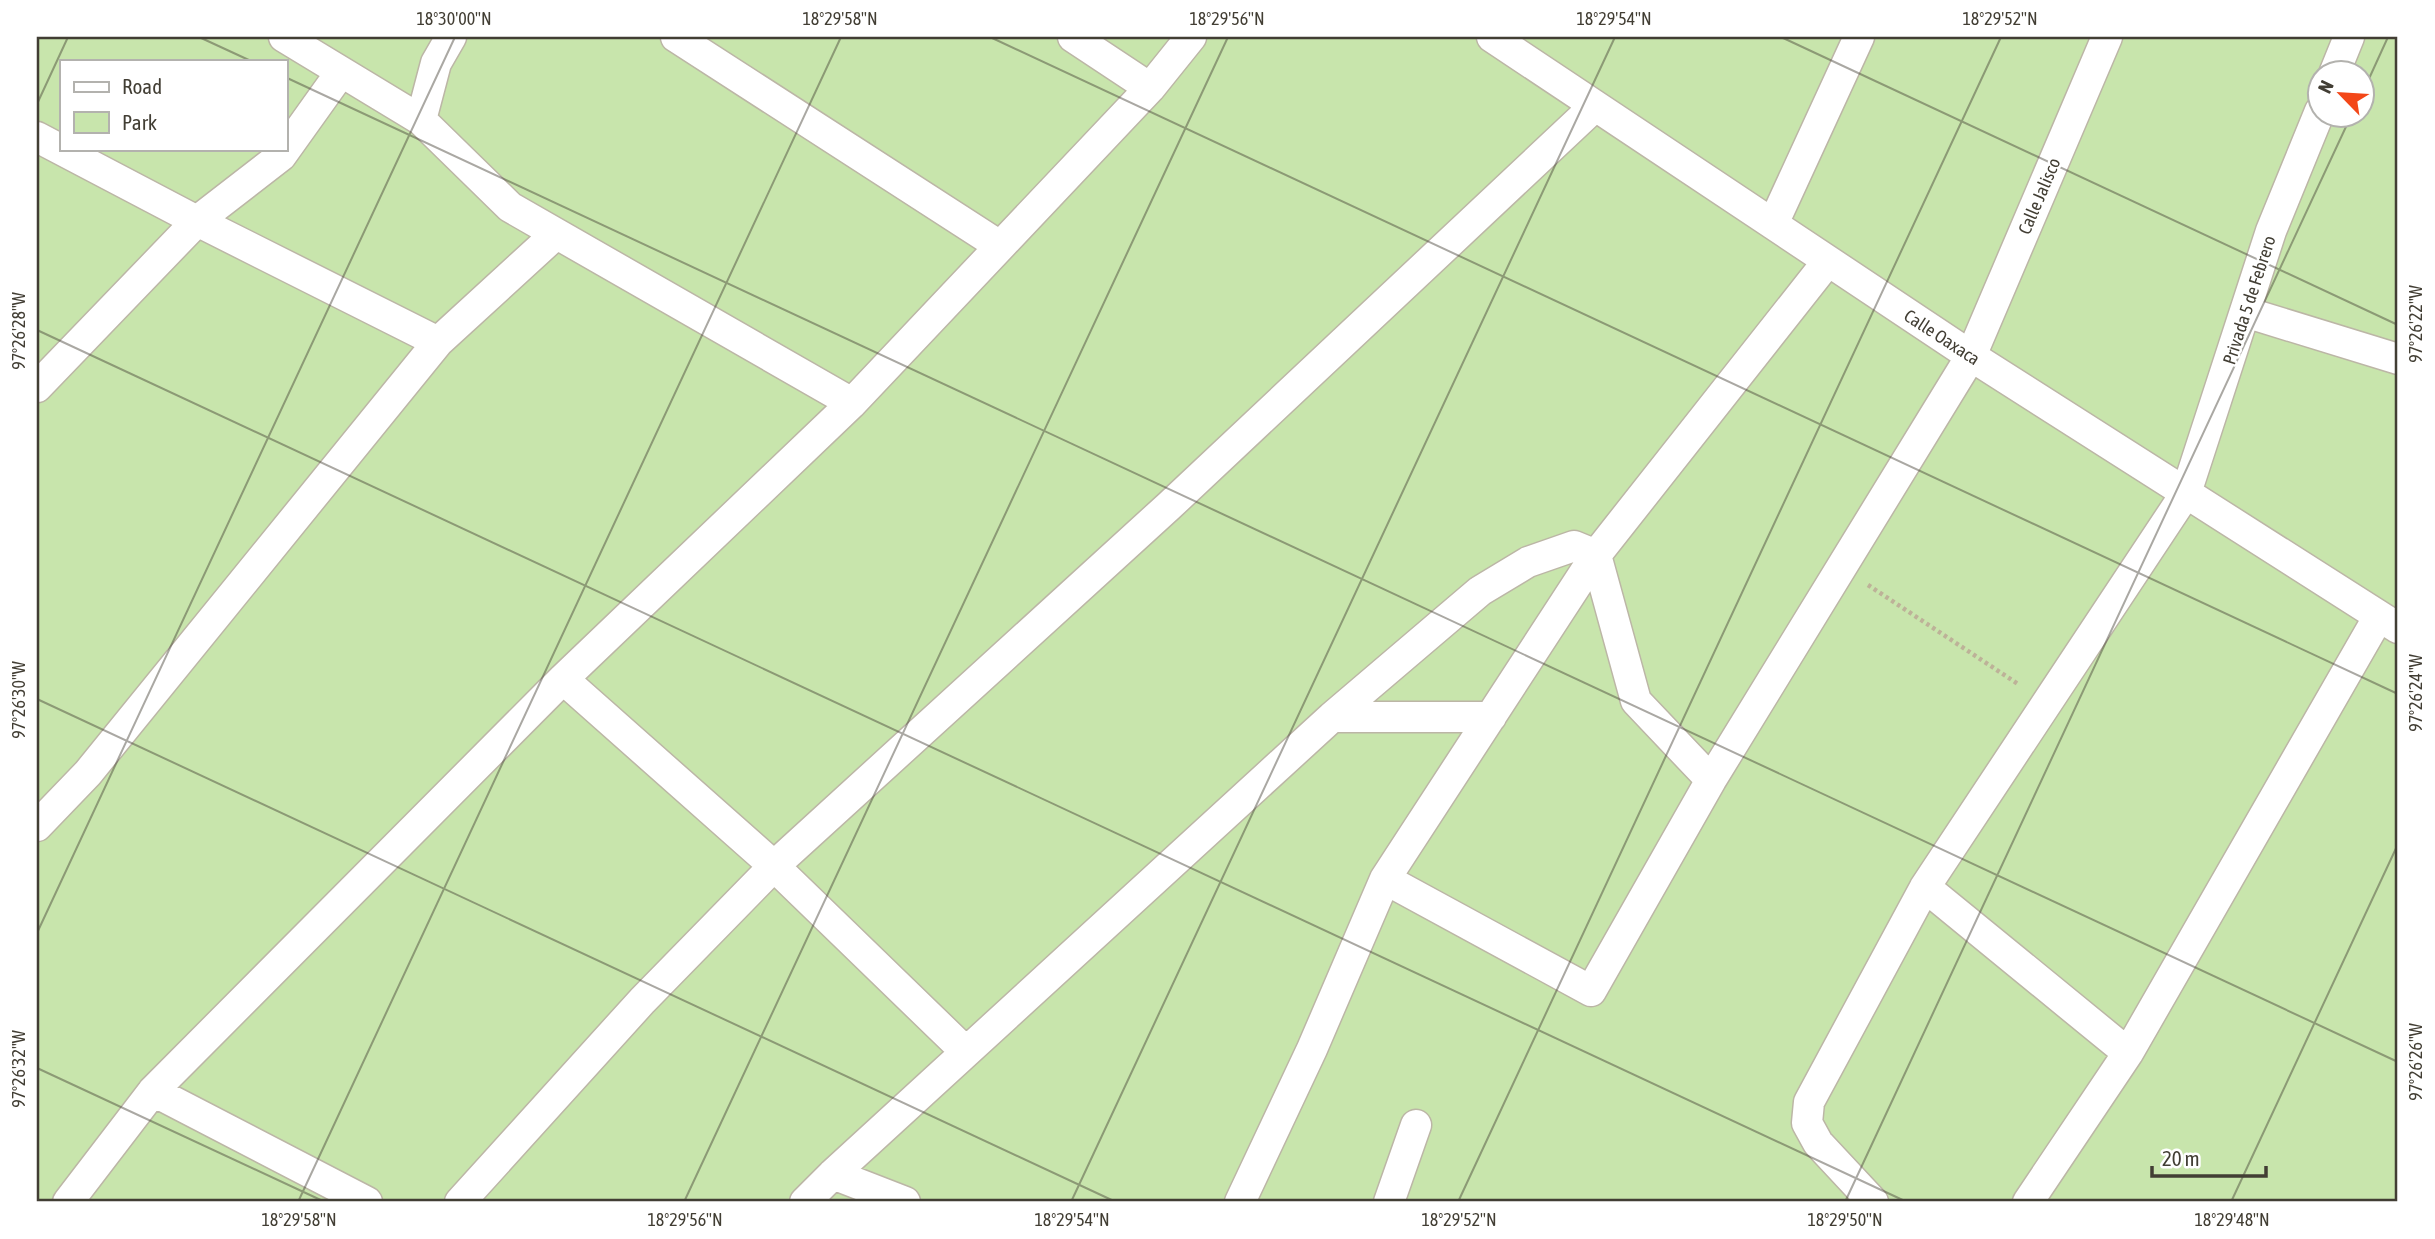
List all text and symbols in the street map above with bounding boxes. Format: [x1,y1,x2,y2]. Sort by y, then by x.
text: 18°30'00"N [416,8,492,29]
text: 18°29'58"N [802,8,878,29]
text: 18°29'56"N [1189,8,1265,29]
text: 18°29'54"N [1576,8,1652,29]
text: 18°29'52"N [1962,8,2038,29]
legend [60,60,287,150]
north arrow [2306,60,2376,130]
text: Road [122,74,162,98]
text: N [2313,77,2338,97]
text: Park [122,110,157,134]
street label: Calle Jalisco [2014,155,2064,237]
street label: Privada 5 de Febrero [2218,233,2280,367]
text: 97°26'22"W [2405,285,2426,363]
text: 97°26'28"W [8,292,29,370]
street label: Calle Oaxaca [1900,305,1984,369]
text: 97°26'24"W [2405,654,2426,732]
text: 97°26'30"W [8,661,29,739]
text: 97°26'26"W [2405,1023,2426,1101]
text: 97°26'32"W [8,1030,29,1108]
scale bar [2152,1134,2265,1178]
text: 20 m [2162,1146,2200,1170]
text: 18°29'58"N [261,1209,337,1230]
text: 18°29'56"N [647,1209,723,1230]
text: 18°29'54"N [1034,1209,1110,1230]
text: 18°29'52"N [1421,1209,1497,1230]
text: 18°29'50"N [1807,1209,1883,1230]
text: 18°29'48"N [2194,1209,2270,1230]

